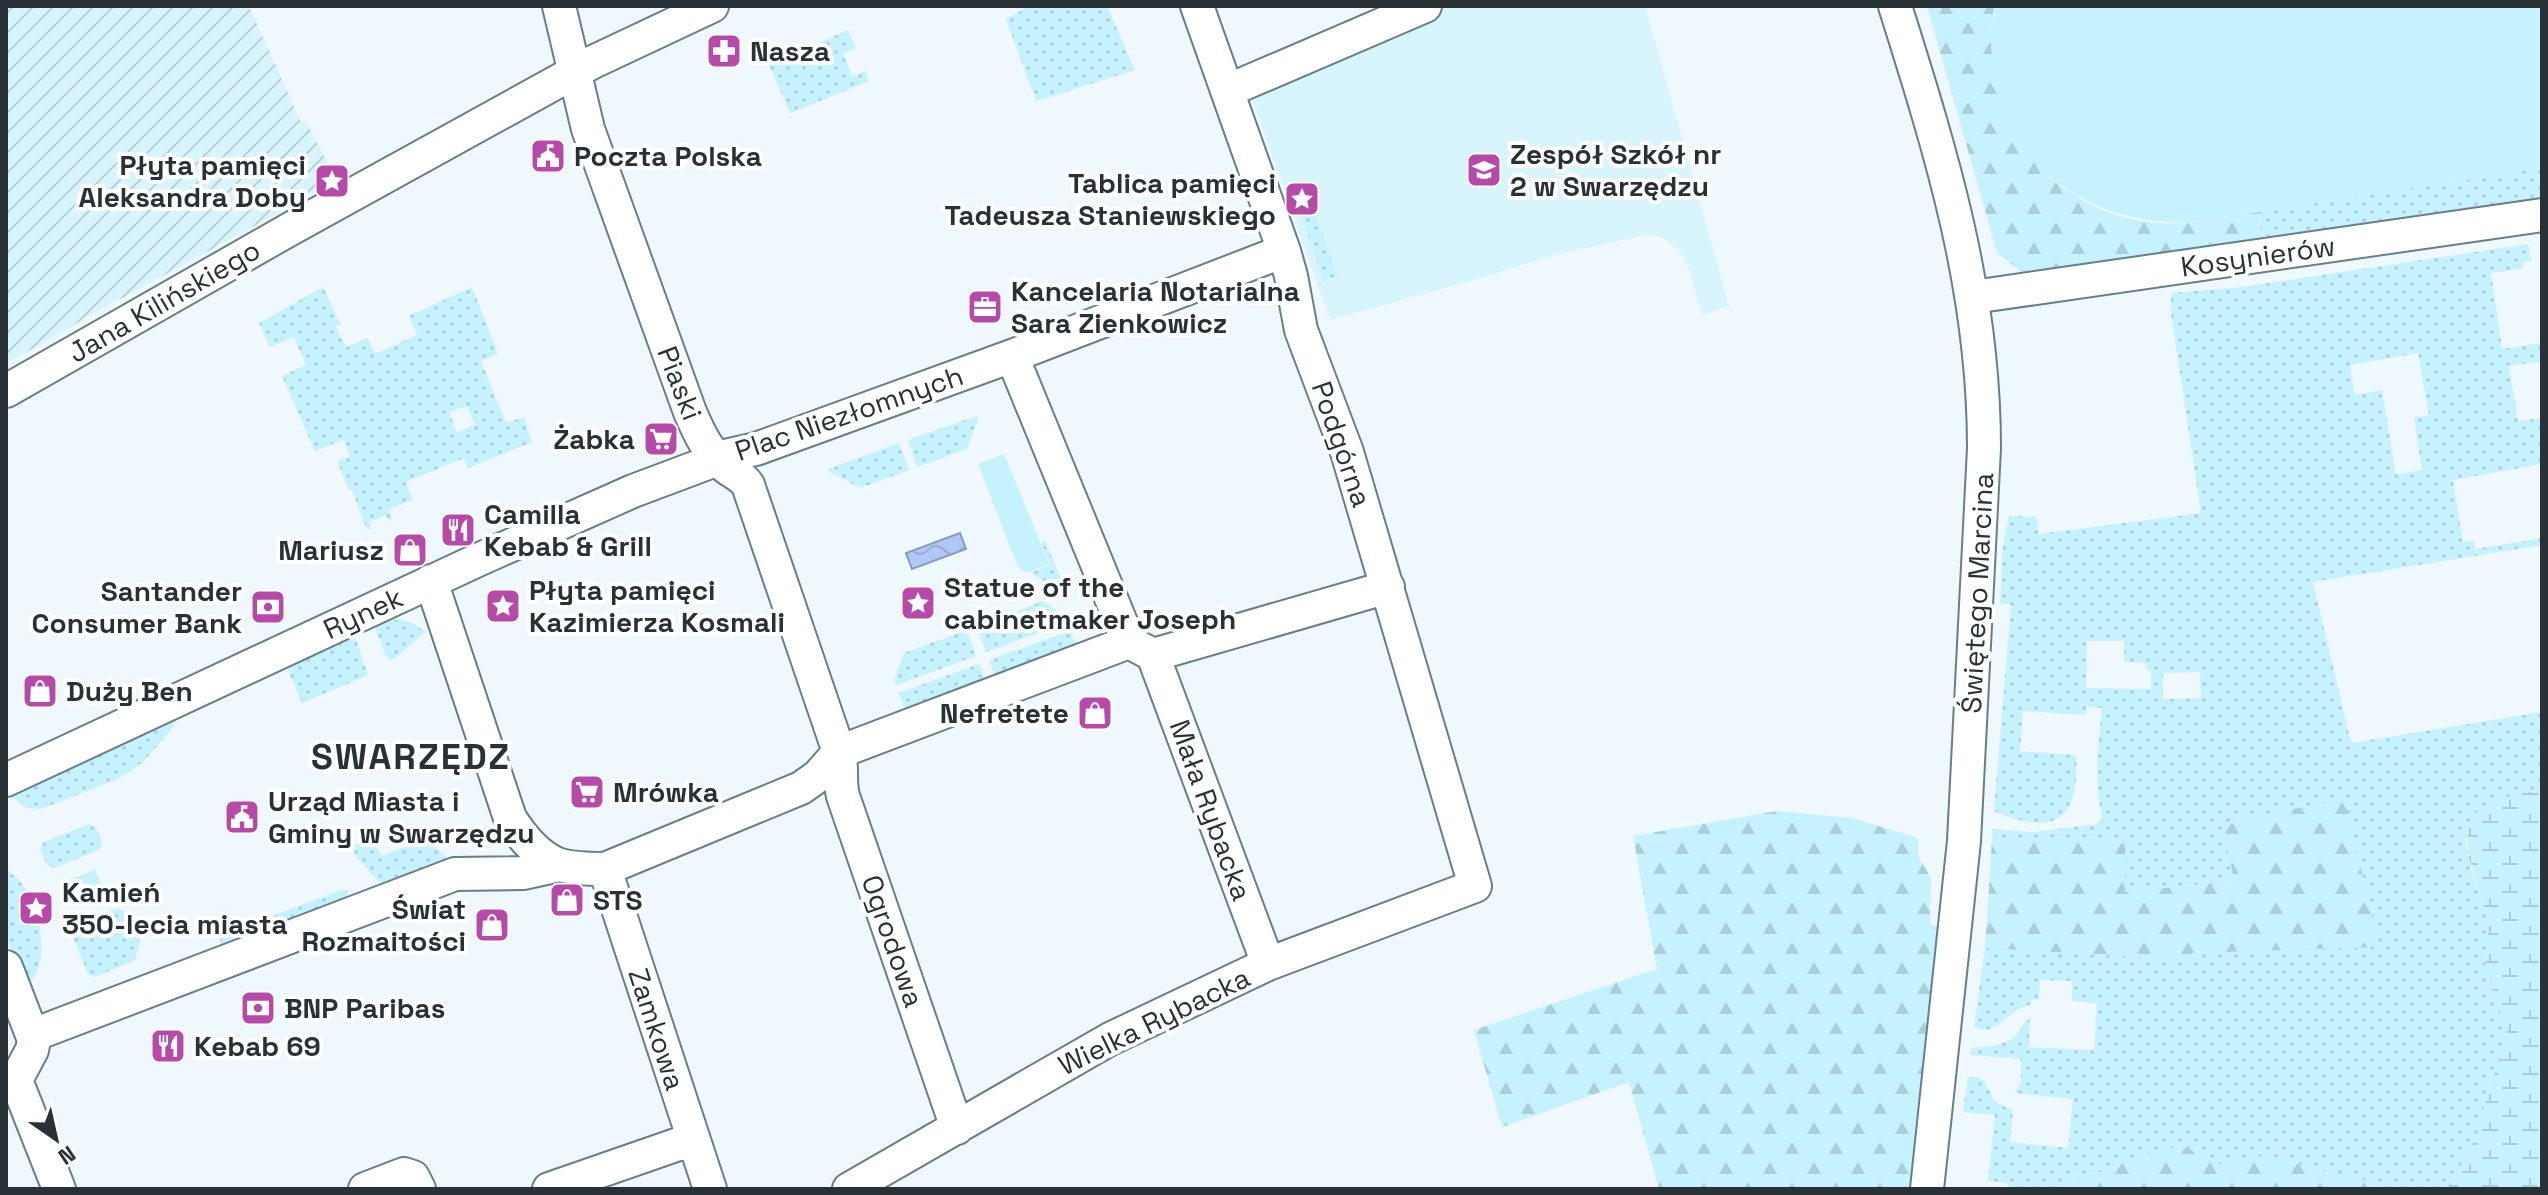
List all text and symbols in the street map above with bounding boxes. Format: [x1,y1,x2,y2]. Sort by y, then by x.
pharmacy icon: Nasza [705,32,743,70]
place label: Nasza [750,33,830,69]
place label: Zespół Szkół nr 2 w Swarzędzu [1510,136,1721,204]
public building icon: Poczta Polska [529,137,567,175]
place label: Poczta Polska [574,138,762,174]
place label: Płyta pamięci Aleksandra Doby [78,147,306,215]
school or university icon: Zespół Szkół nr 2 w Swarzędzu [1465,151,1503,189]
place icon: Płyta pamięci Aleksandra Doby [313,162,351,200]
place label: Tablica pamięci Tadeusza Staniewskiego [945,165,1276,233]
place icon: Tablica pamięci Tadeusza Staniewskiego [1283,180,1321,218]
street label: Kosynierów [2178,227,2338,285]
street label: Jana Kilińskiego [62,231,266,371]
place label: Kancelaria Notarialna Sara Zienkowicz [1011,273,1300,341]
office icon: Kancelaria Notarialna Sara Zienkowicz [966,288,1004,326]
street label: Piaski [650,341,710,425]
street label: Plac Niezłomnych [730,357,968,469]
street label: Podgórna [1304,376,1380,512]
supermarket icon: Żabka [642,420,680,458]
place label: Żabka [553,421,635,457]
street label: Świętego Marcina [1953,472,2001,714]
place label: Camilla Kebab & Grill [484,496,652,564]
restaurant icon: Camilla Kebab & Grill [439,511,477,549]
shop icon: Mariusz [391,531,429,569]
place label: Mariusz [278,532,384,568]
place label: Statue of the cabinetmaker Joseph [944,569,1236,637]
place label: Płyta pamięci Kazimierza Kosmali [529,572,785,640]
place label: Santander Consumer Bank [32,573,242,641]
street label: Rynek [318,579,408,647]
place icon: Statue of the cabinetmaker Joseph [899,584,937,622]
place icon: Płyta pamięci Kazimierza Kosmali [484,587,522,625]
bank icon: Santander Consumer Bank [249,588,287,626]
shop icon: Duży Ben [21,672,59,710]
place label: Duży Ben [66,673,193,709]
shop icon: Nefretete [1076,694,1114,732]
place label: Nefretete [940,695,1069,731]
street label: Mała Rybacka [1162,715,1260,905]
district label: SWARZĘDZ [311,734,511,780]
supermarket icon: Mrówka [568,773,606,811]
place label: Mrówka [613,774,719,810]
place label: Urząd Miasta i Gminy w Swarzędzu [268,783,535,851]
public building icon: Urząd Miasta i Gminy w Swarzędzu [223,798,261,836]
street label: Ogrodowa [854,870,932,1012]
place label: Kamień 350-lecia miasta [62,874,288,942]
shop icon: STS [548,881,586,919]
place label: STS [593,882,642,918]
place icon: Kamień 350-lecia miasta [17,889,55,927]
place label: Świat Rozmaitości [301,891,466,959]
shop icon: Świat Rozmaitości [473,906,511,944]
street label: Wielka Rybacka [1052,959,1256,1083]
street label: Zamkowa [620,964,694,1094]
bank icon: BNP Paribas [239,989,277,1027]
place label: BNP Paribas [284,990,445,1026]
restaurant icon: Kebab 69 [149,1027,187,1065]
place label: Kebab 69 [194,1028,321,1064]
north arrow [16,1099,96,1179]
text: N [53,1140,81,1171]

